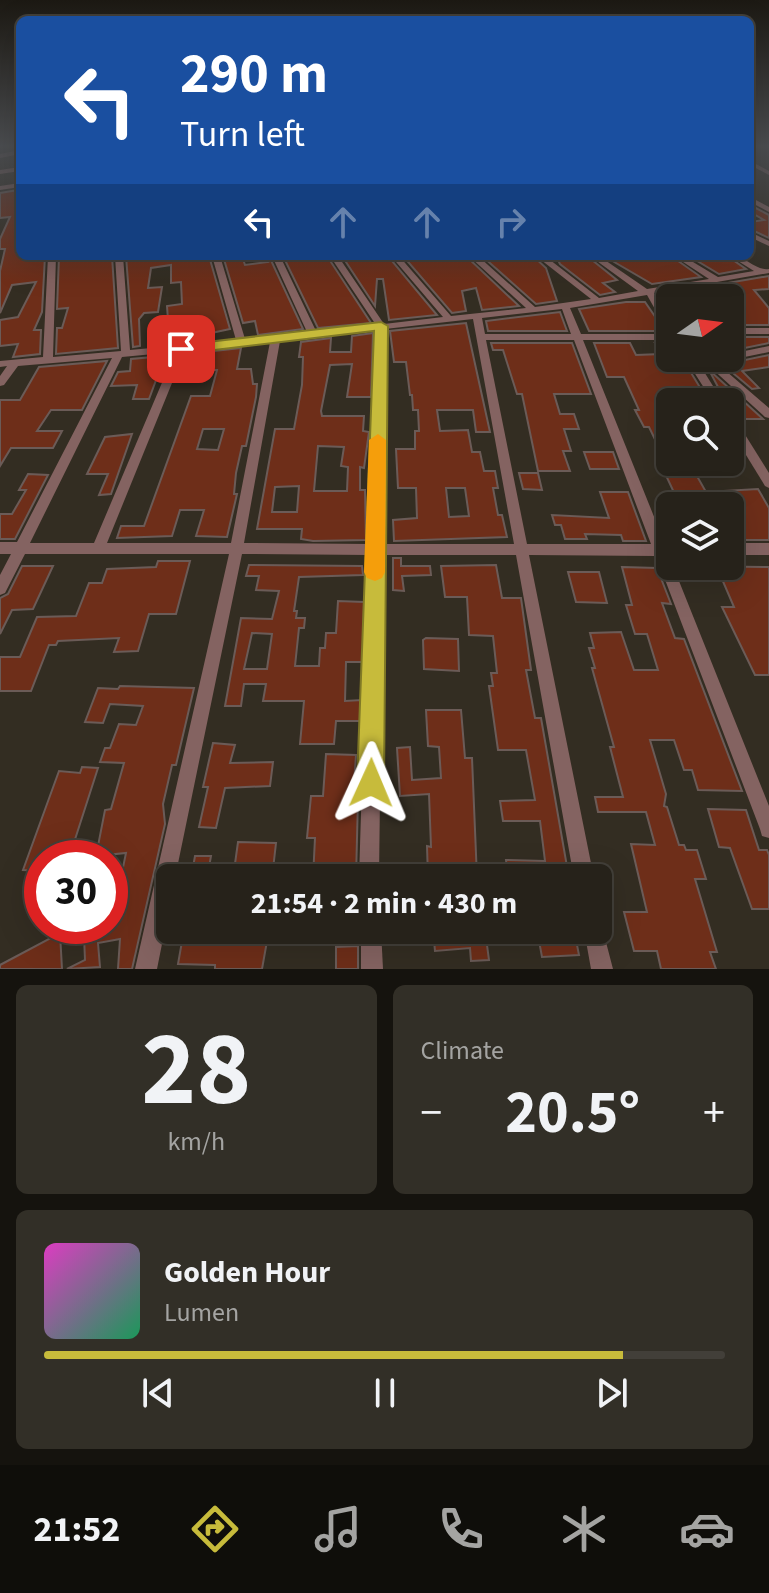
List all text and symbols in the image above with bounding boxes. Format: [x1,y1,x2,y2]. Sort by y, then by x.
text: 290 m [180,35,328,114]
icon: left [48,48,152,152]
text: Turn left [180,109,305,160]
icon: left [237,200,281,244]
icon: ahead [321,200,365,244]
icon: ahead [405,200,449,244]
icon: right [489,200,533,244]
north arrow [656,284,744,372]
map controls [656,284,744,580]
pin [147,315,215,383]
icon: arrive [159,327,203,371]
button: search [656,388,744,476]
button: layers [656,492,744,580]
position arrow [329,741,413,825]
speed limit sign: 30 [24,840,128,944]
text: 21:54 · 2 min · 430 m [251,882,517,925]
text: 28 [141,997,251,1145]
text: Climate [421,1032,504,1069]
text: 20.5° [505,1071,640,1156]
text: − [421,1082,442,1145]
text: + [703,1082,725,1145]
text: km/h [167,1123,225,1160]
text: Golden Hour [164,1251,330,1294]
text: Lumen [164,1294,239,1331]
icon: previous [136,1371,180,1415]
icon: pause [363,1371,407,1415]
icon: next [590,1371,634,1415]
icon: directions [187,1501,243,1557]
icon: music [310,1501,366,1557]
icon: phone [433,1501,489,1557]
icon: climate [556,1501,612,1557]
icon: car [679,1501,735,1557]
text: 21:52 [34,1504,120,1555]

